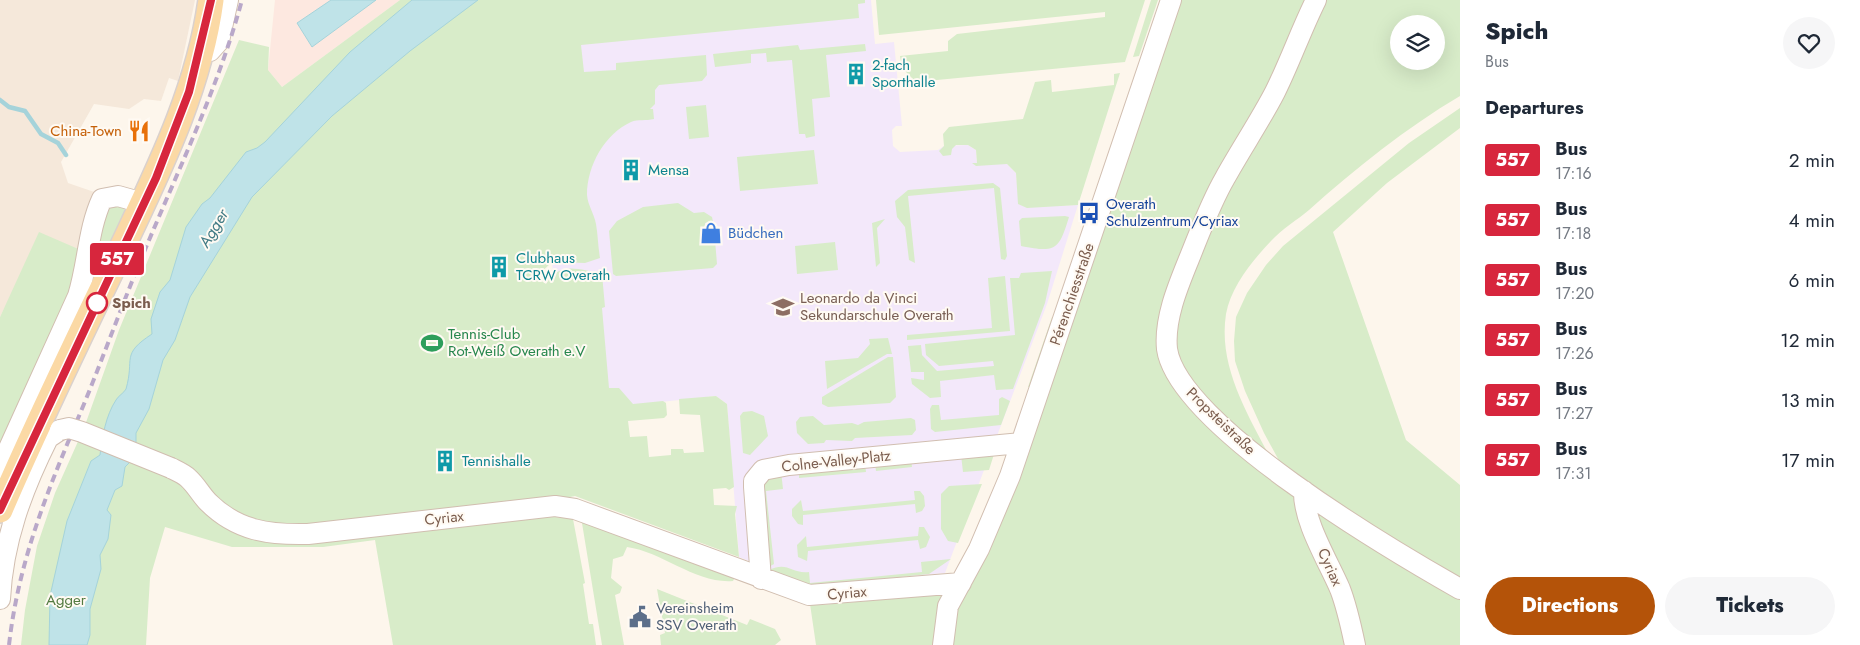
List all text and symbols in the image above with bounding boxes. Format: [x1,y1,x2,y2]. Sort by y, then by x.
text: Spich [1485,13,1548,48]
map controls [1390,15,1445,70]
button: layers [1390,15,1445,70]
button: heart [1783,17,1835,69]
text: Bus [1485,50,1509,73]
place label: 2-fach Sporthalle [872,54,936,93]
building icon: 2-fach Sporthalle [843,61,869,87]
text: Departures [1485,94,1584,121]
restaurant icon: China-Town [126,118,152,144]
place label: China-Town [50,120,122,142]
text: Bus [1555,135,1587,162]
text: 557 [1495,147,1530,173]
text: 2 min [1789,147,1835,174]
building icon: Mensa [618,157,644,183]
place label: Mensa [648,159,689,181]
text: 17:16 [1555,162,1592,185]
place label: Overath Schulzentrum/Cyriax [1106,193,1239,232]
text: Bus [1555,195,1587,222]
bus stop icon: Overath Schulzentrum/Cyriax [1076,200,1102,226]
water label: Agger [192,203,235,253]
text: 557 [1495,207,1530,233]
text: 4 min [1788,207,1835,234]
shop icon: Büdchen [698,220,724,246]
place label: Büdchen [728,222,783,244]
text: 17:18 [1555,222,1591,245]
street label: Pérenchiesstraße [1044,240,1100,348]
line badge: 557 [88,243,146,275]
text: 557 [100,246,134,272]
place label: Clubhaus TCRW Overath [516,247,610,286]
building icon: Clubhaus TCRW Overath [486,254,512,280]
text: Bus [1555,255,1587,282]
text: 557 [1495,267,1530,293]
text: 6 min [1789,267,1835,294]
text: 17:20 [1555,282,1594,305]
place label: Leonardo da Vinci Sekundarschule Overath [800,287,954,326]
marker: Spich [86,292,108,314]
place label: Spich [112,292,151,314]
school or university icon: Leonardo da Vinci Sekundarschule Overath [770,294,796,320]
text: Bus [1555,315,1587,342]
place label: Tennis-Club Rot-Weiß Overath e.V [448,323,586,362]
text: 557 [1495,327,1530,353]
text: 12 min [1780,327,1835,354]
sports icon: Tennis-Club Rot-Weiß Overath e.V [419,330,445,356]
text: 17:26 [1555,342,1594,365]
text: Bus [1555,375,1587,402]
street label: Propsteistraße [1181,382,1261,460]
text: 557 [1495,387,1530,413]
text: 13 min [1781,387,1835,414]
text: 17:27 [1555,402,1593,425]
text: Bus [1555,435,1587,462]
street label: Colne-Valley-Platz [780,444,892,478]
text: 557 [1495,447,1530,473]
text: 17 min [1781,447,1835,474]
building icon: Tennishalle [432,448,458,474]
place label: Tennishalle [462,450,531,472]
text: 17:31 [1555,462,1591,485]
street label: Cyriax [423,505,465,531]
street label: Cyriax [1312,545,1348,590]
button: Directions [1485,577,1655,635]
button: Tickets [1665,577,1835,635]
street label: Cyriax [826,580,868,606]
park label: Agger [46,589,87,611]
place label: Vereinsheim SSV Overath [656,597,737,636]
public building icon: Vereinsheim SSV Overath [627,604,653,630]

